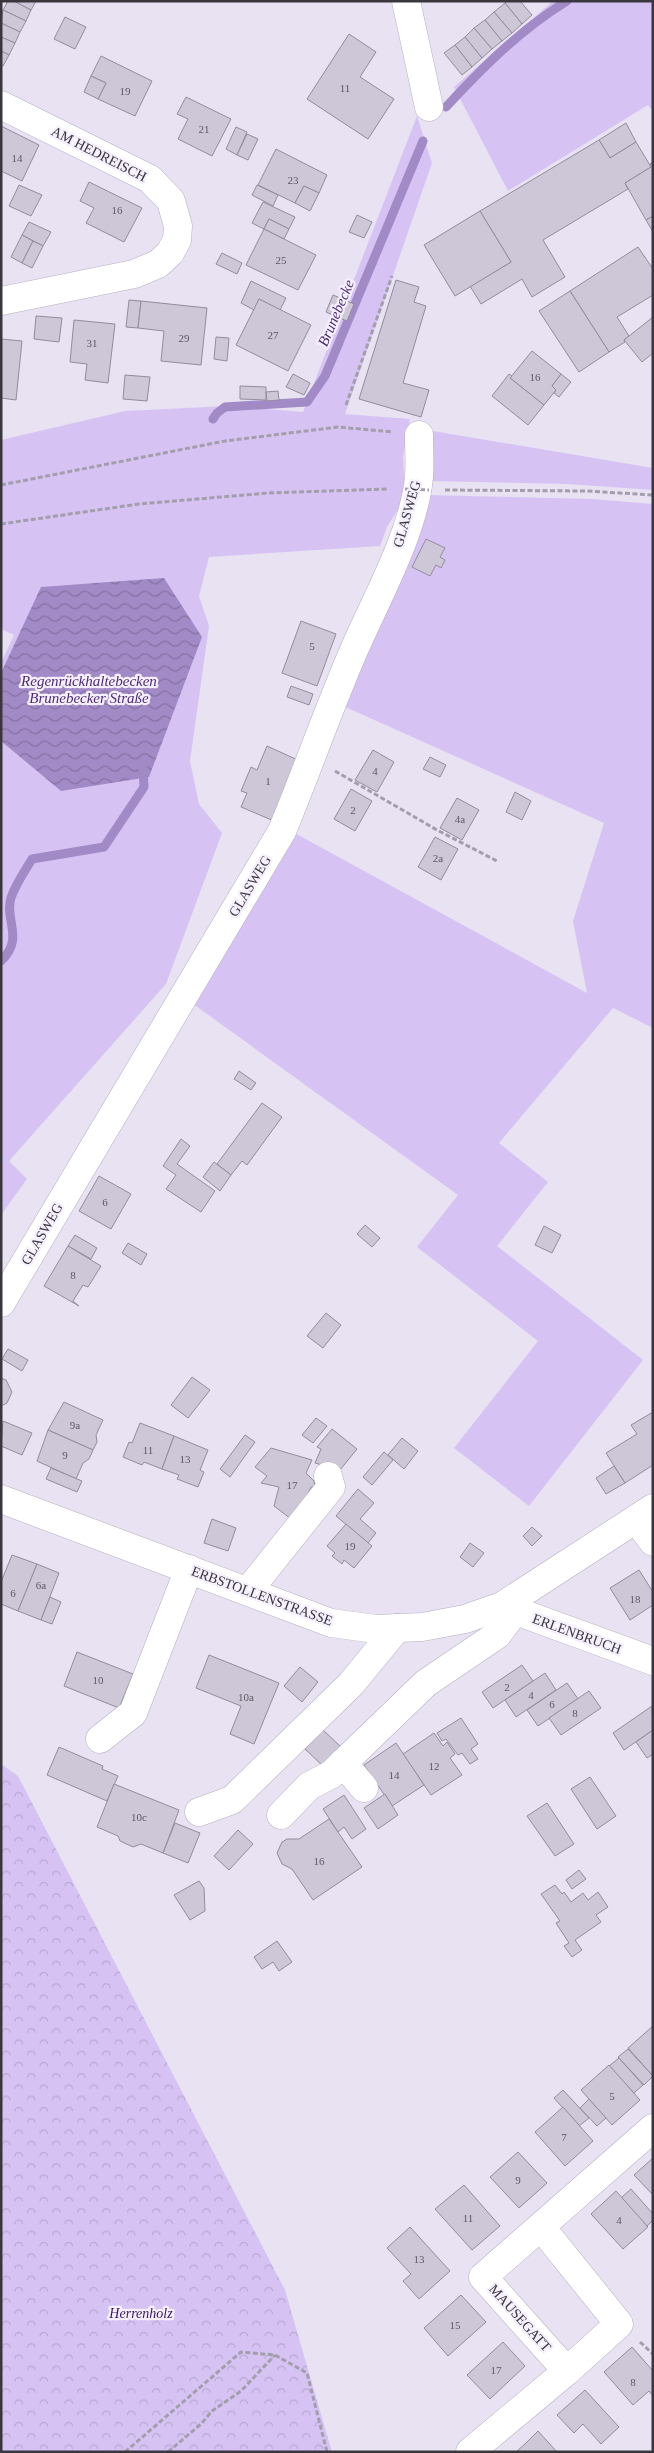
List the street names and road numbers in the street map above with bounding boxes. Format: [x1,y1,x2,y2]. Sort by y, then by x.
street label: AM HEDREISCH [49,124,149,184]
street label: GLASWEG [390,479,424,549]
street label: GLASWEG [226,853,274,919]
street label: GLASWEG [18,1201,66,1267]
street label: ERBSTOLLENSTRASSE [189,1563,335,1629]
street label: ERLENBRUCH [531,1611,623,1657]
street label: MAUSEGATT [486,2281,554,2355]

